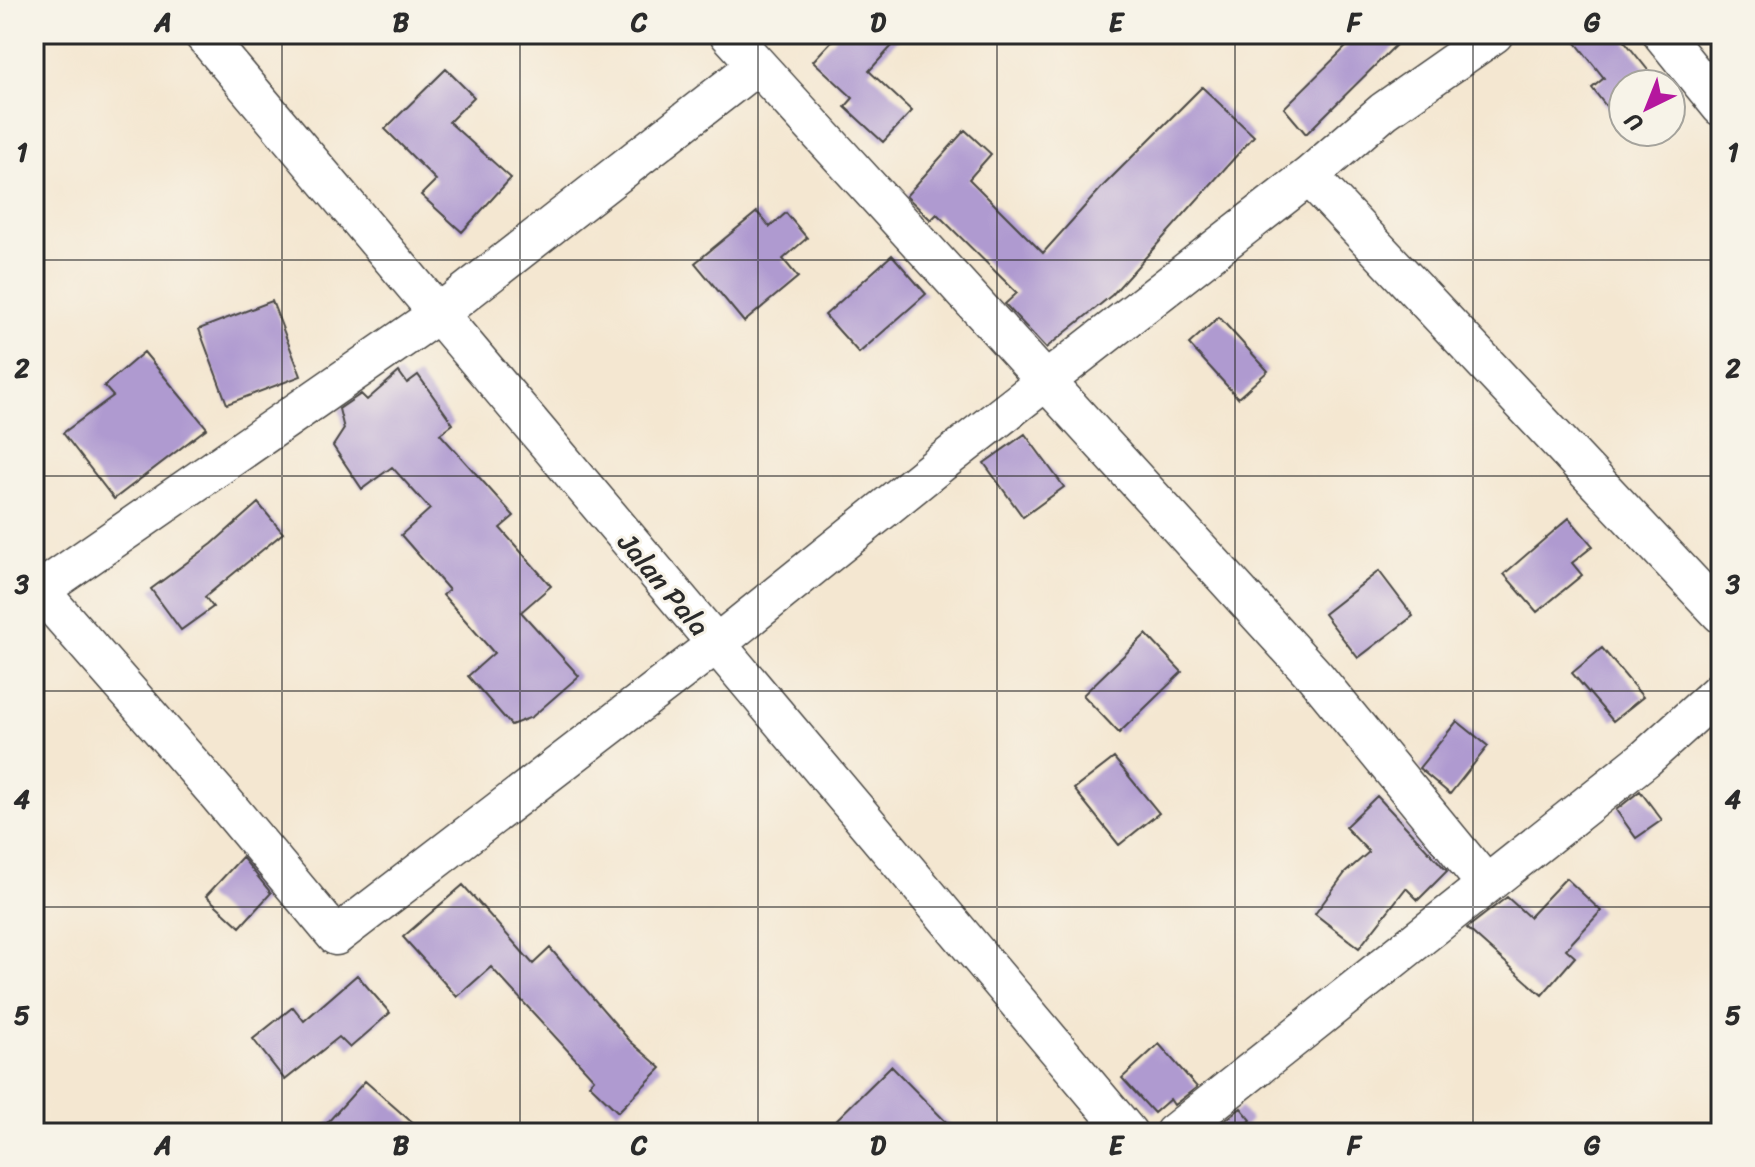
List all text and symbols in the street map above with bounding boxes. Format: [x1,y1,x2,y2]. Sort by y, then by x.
text: A [153,0,172,45]
text: B [393,0,410,45]
text: C [630,0,648,45]
text: D [870,0,886,45]
text: E [1109,0,1126,45]
text: F [1346,0,1363,45]
text: G [1584,0,1601,45]
north arrow [1607,68,1687,148]
text: U [1614,102,1652,141]
text: 1 [16,129,28,175]
text: 1 [1727,129,1739,175]
text: 2 [13,345,30,391]
text: 2 [1724,345,1741,391]
street label: Jalan Pala [604,520,722,648]
text: 3 [14,561,30,607]
text: 3 [1725,561,1741,607]
text: 4 [14,776,30,822]
text: 4 [1725,776,1741,822]
text: 5 [14,992,30,1038]
text: 5 [1725,992,1741,1038]
text: A [153,1122,172,1167]
text: B [393,1122,410,1167]
text: C [630,1122,648,1167]
text: D [870,1122,886,1167]
text: E [1109,1122,1126,1167]
text: F [1346,1122,1363,1167]
text: G [1584,1122,1601,1167]

